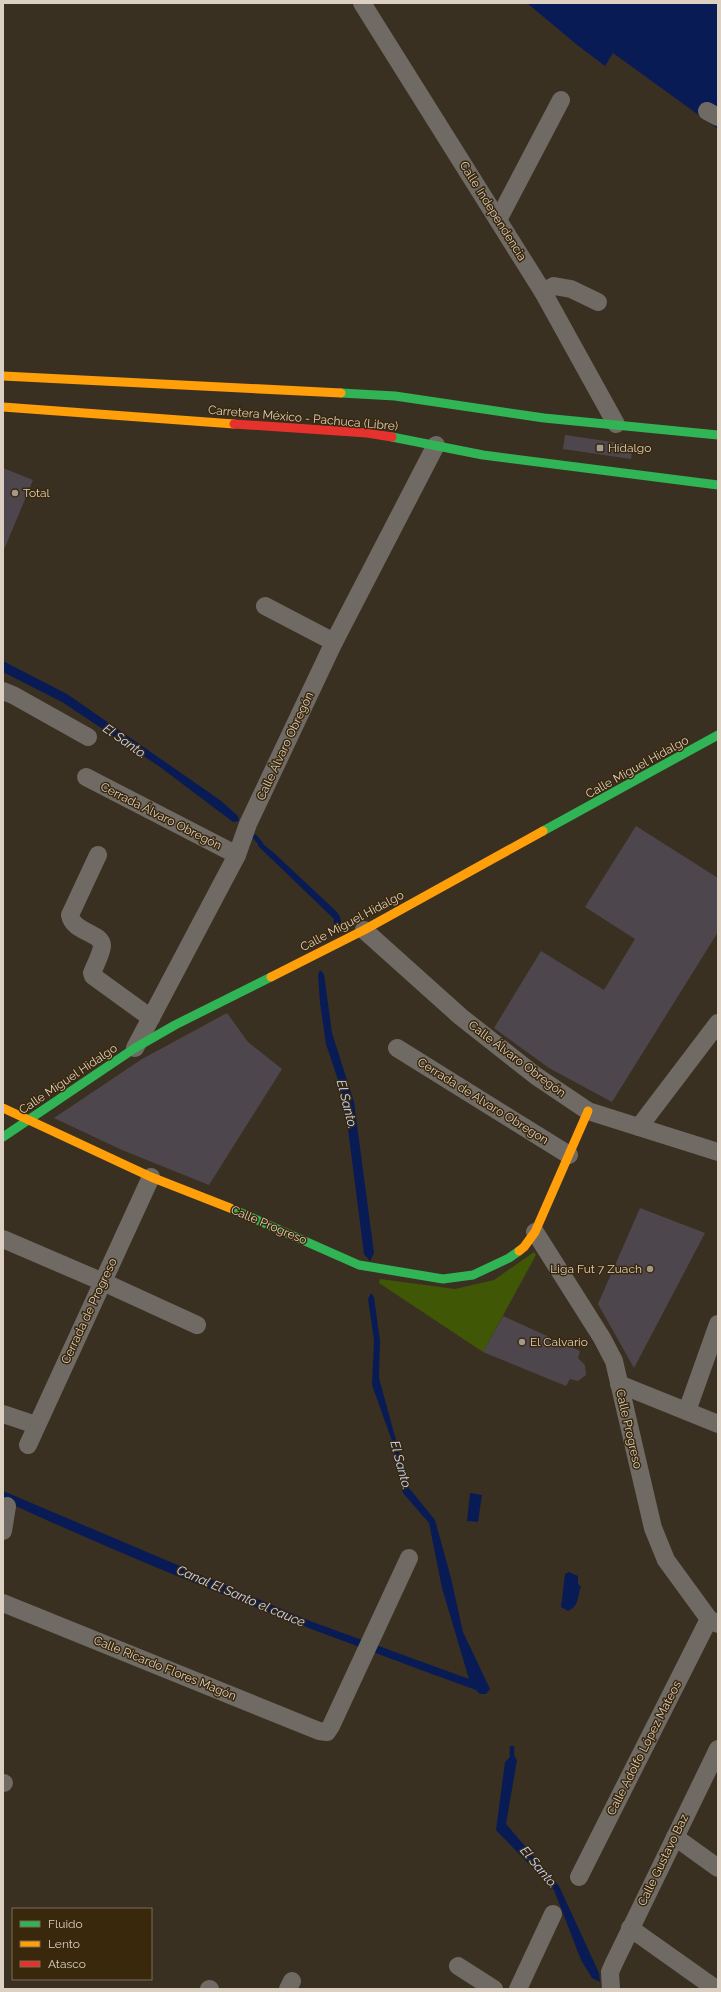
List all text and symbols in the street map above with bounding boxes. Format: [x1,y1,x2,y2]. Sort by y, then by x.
street label: Calle Independencia [457,159,529,263]
street label: Carretera México - Pachuca (Libre) [207,403,399,433]
place label: Hidalgo [608,441,651,455]
marker: Hidalgo [595,443,605,453]
place label: Total [23,486,51,500]
marker: Total [10,488,20,498]
street label: Calle Álvaro Obregón [254,689,316,803]
water label: El Santo. [100,721,150,761]
street label: Calle Miguel Hidalgo [583,733,691,801]
street label: Cerrada Álvaro Obregón [98,779,224,853]
street label: Calle Miguel Hidalgo [298,888,406,954]
street label: Calle Álvaro Obregón [466,1018,568,1100]
street label: Calle Miguel Hidalgo [16,1041,120,1117]
street label: Cerrada de Alvaro Obregon [415,1055,551,1147]
water label: El Santo. [334,1078,360,1130]
street label: Calle Progreso [229,1203,309,1247]
street label: Cerrada de Progreso [58,1256,120,1366]
place label: Liga Fut 7 Zuach [550,1262,642,1276]
marker: Liga Fut 7 Zuach [645,1264,655,1274]
place label: El Calvario [530,1335,588,1349]
marker: El Calvario [517,1337,527,1347]
street label: Calle Progreso [613,1388,645,1470]
water label: El Santo. [387,1439,415,1491]
water label: Canal El Santo el cauce [175,1562,307,1630]
street label: Calle Ricardo Flores Magón [92,1633,238,1703]
street label: Calle Adolfo López Mateos [604,1678,684,1818]
street label: Calle Gustavo Baz [635,1812,691,1908]
water label: El Santo. [517,1843,561,1891]
legend [12,1908,152,1980]
text: Fluido [48,1917,83,1931]
text: Lento [48,1937,80,1951]
text: Atasco [48,1957,86,1971]

